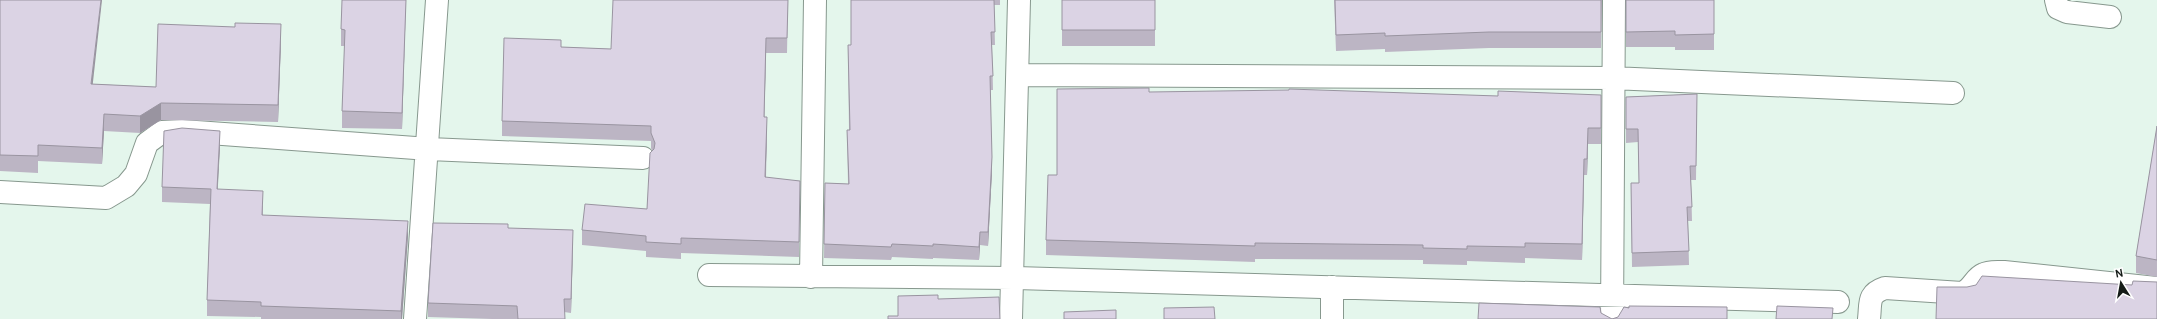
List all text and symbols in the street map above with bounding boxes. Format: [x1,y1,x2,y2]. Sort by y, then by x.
north arrow [2101,263,2141,303]
text: N [2114,267,2124,282]

